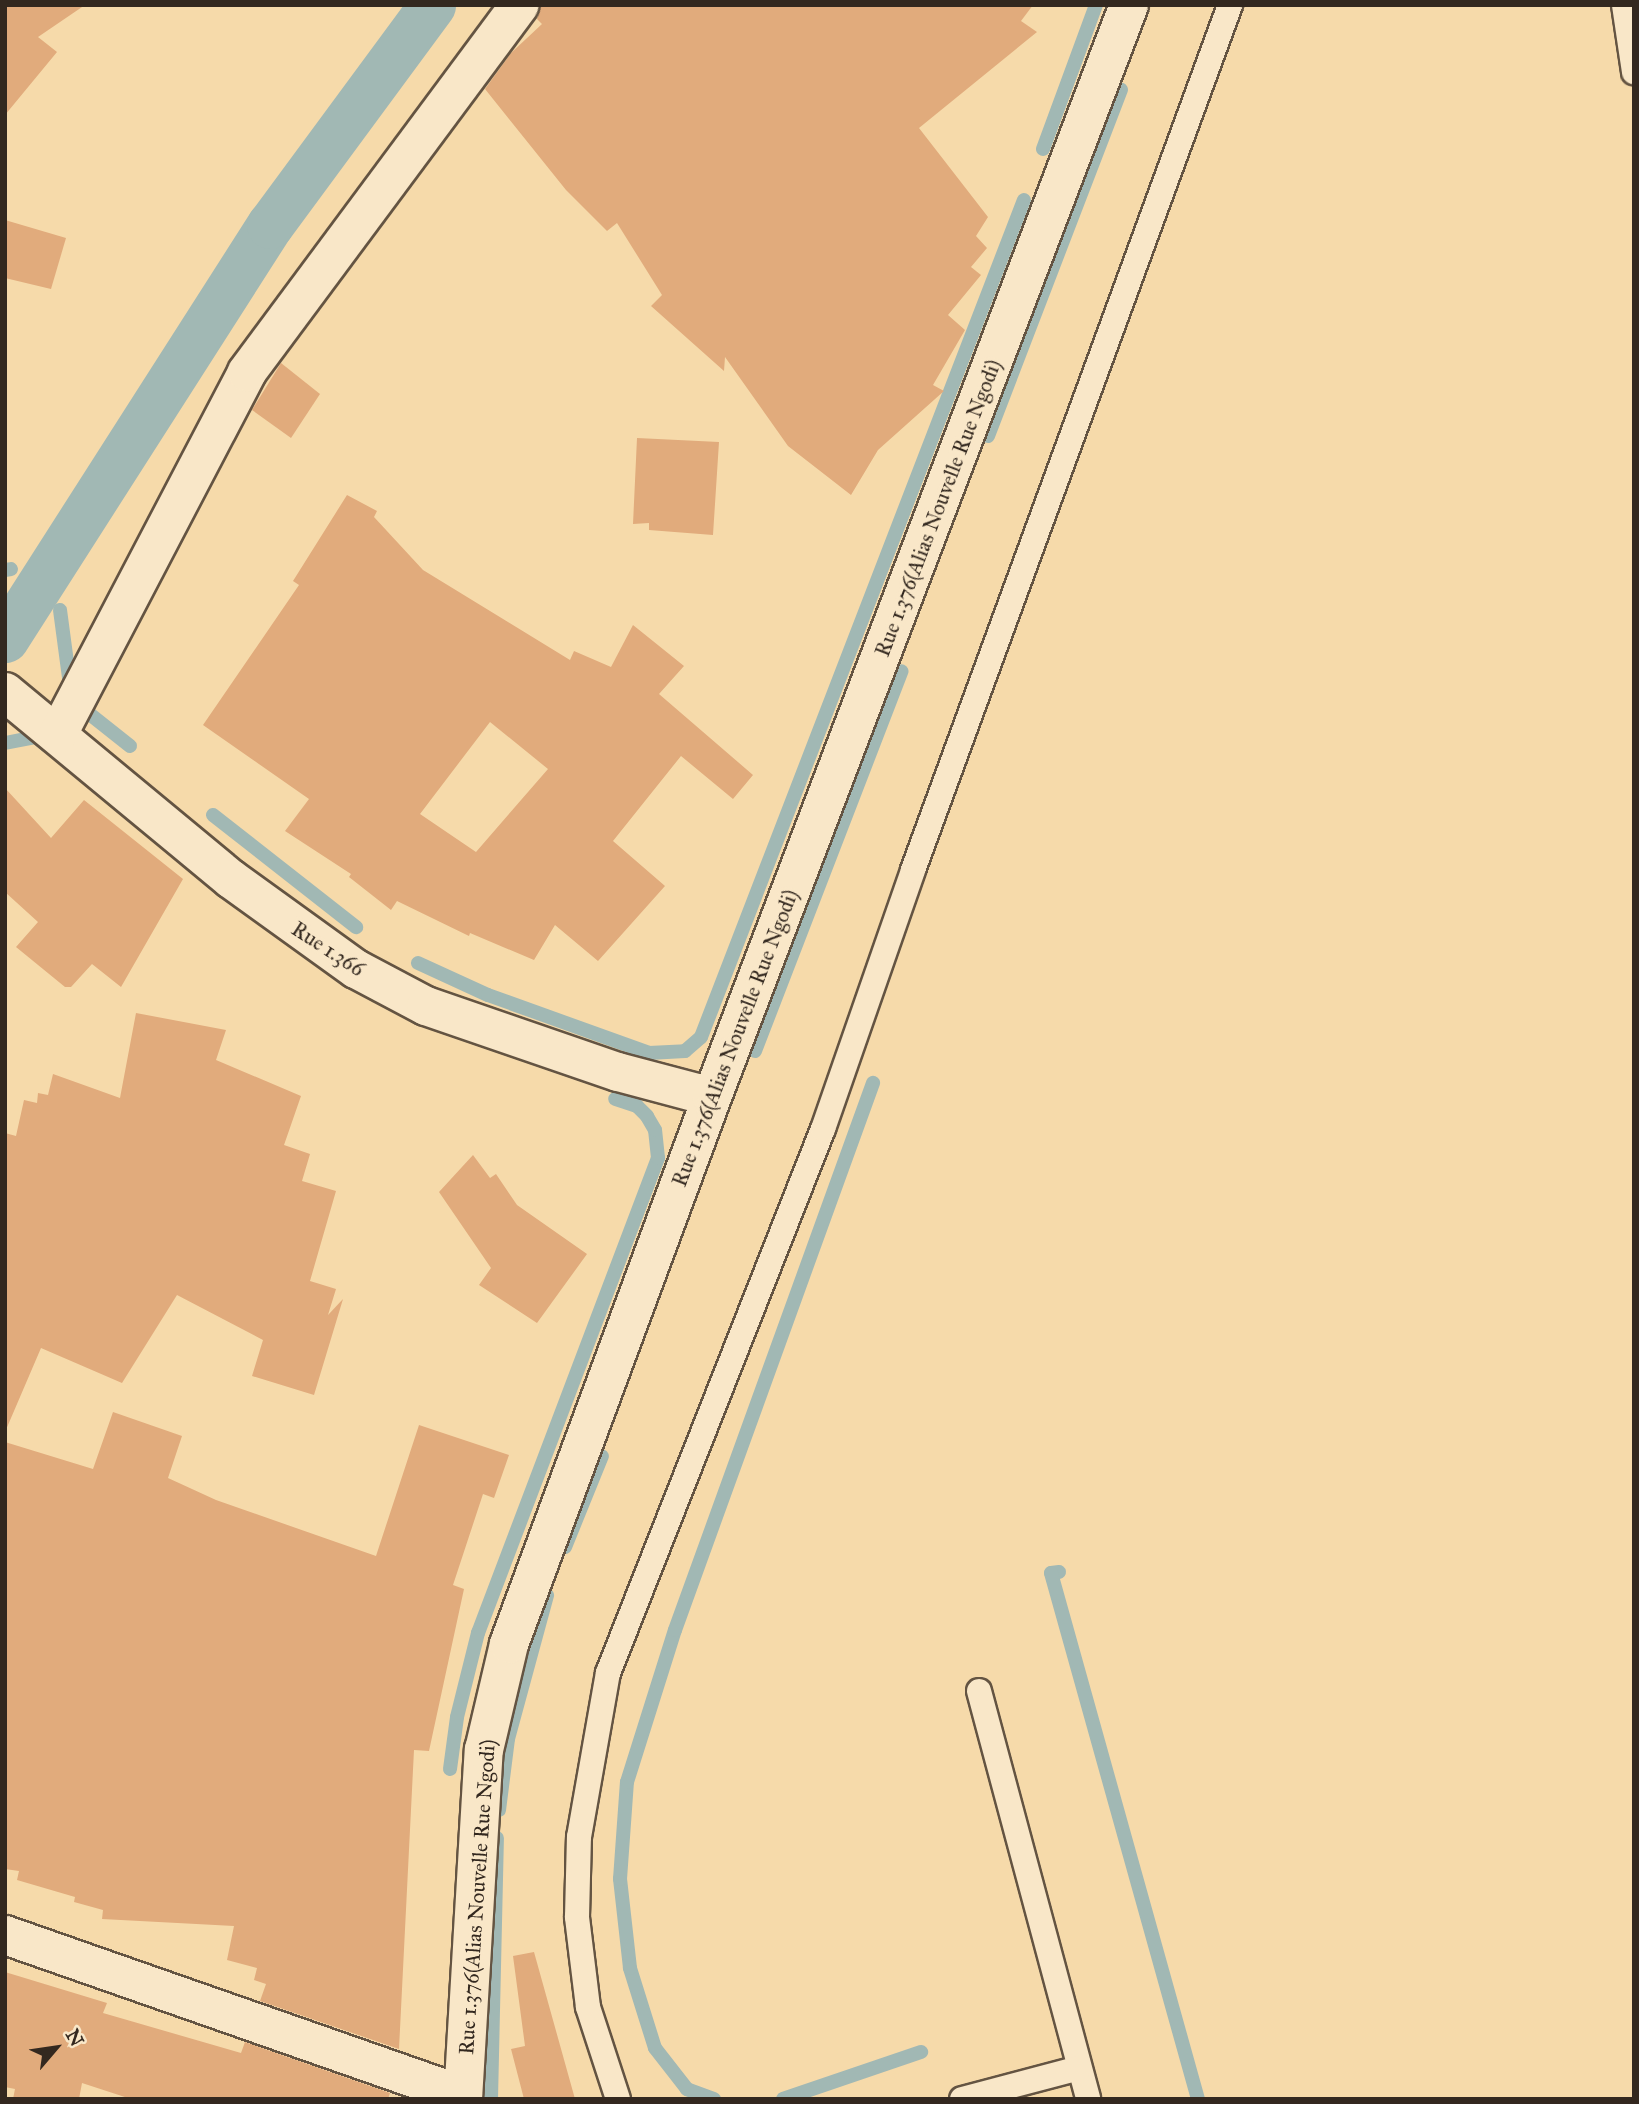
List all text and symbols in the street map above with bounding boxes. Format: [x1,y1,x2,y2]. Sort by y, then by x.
street label: Rue 1.376(Alias Nouvelle Rue Ngodi) [870,356,1006,660]
street label: Rue 1.376(Alias Nouvelle Rue Ngodi) [667,886,803,1190]
street label: Rue 1.366 [287,916,369,982]
street label: Rue 1.376(Alias Nouvelle Rue Ngodi) [453,1738,501,2056]
north arrow [21,2013,91,2083]
text: N [61,2025,89,2050]

